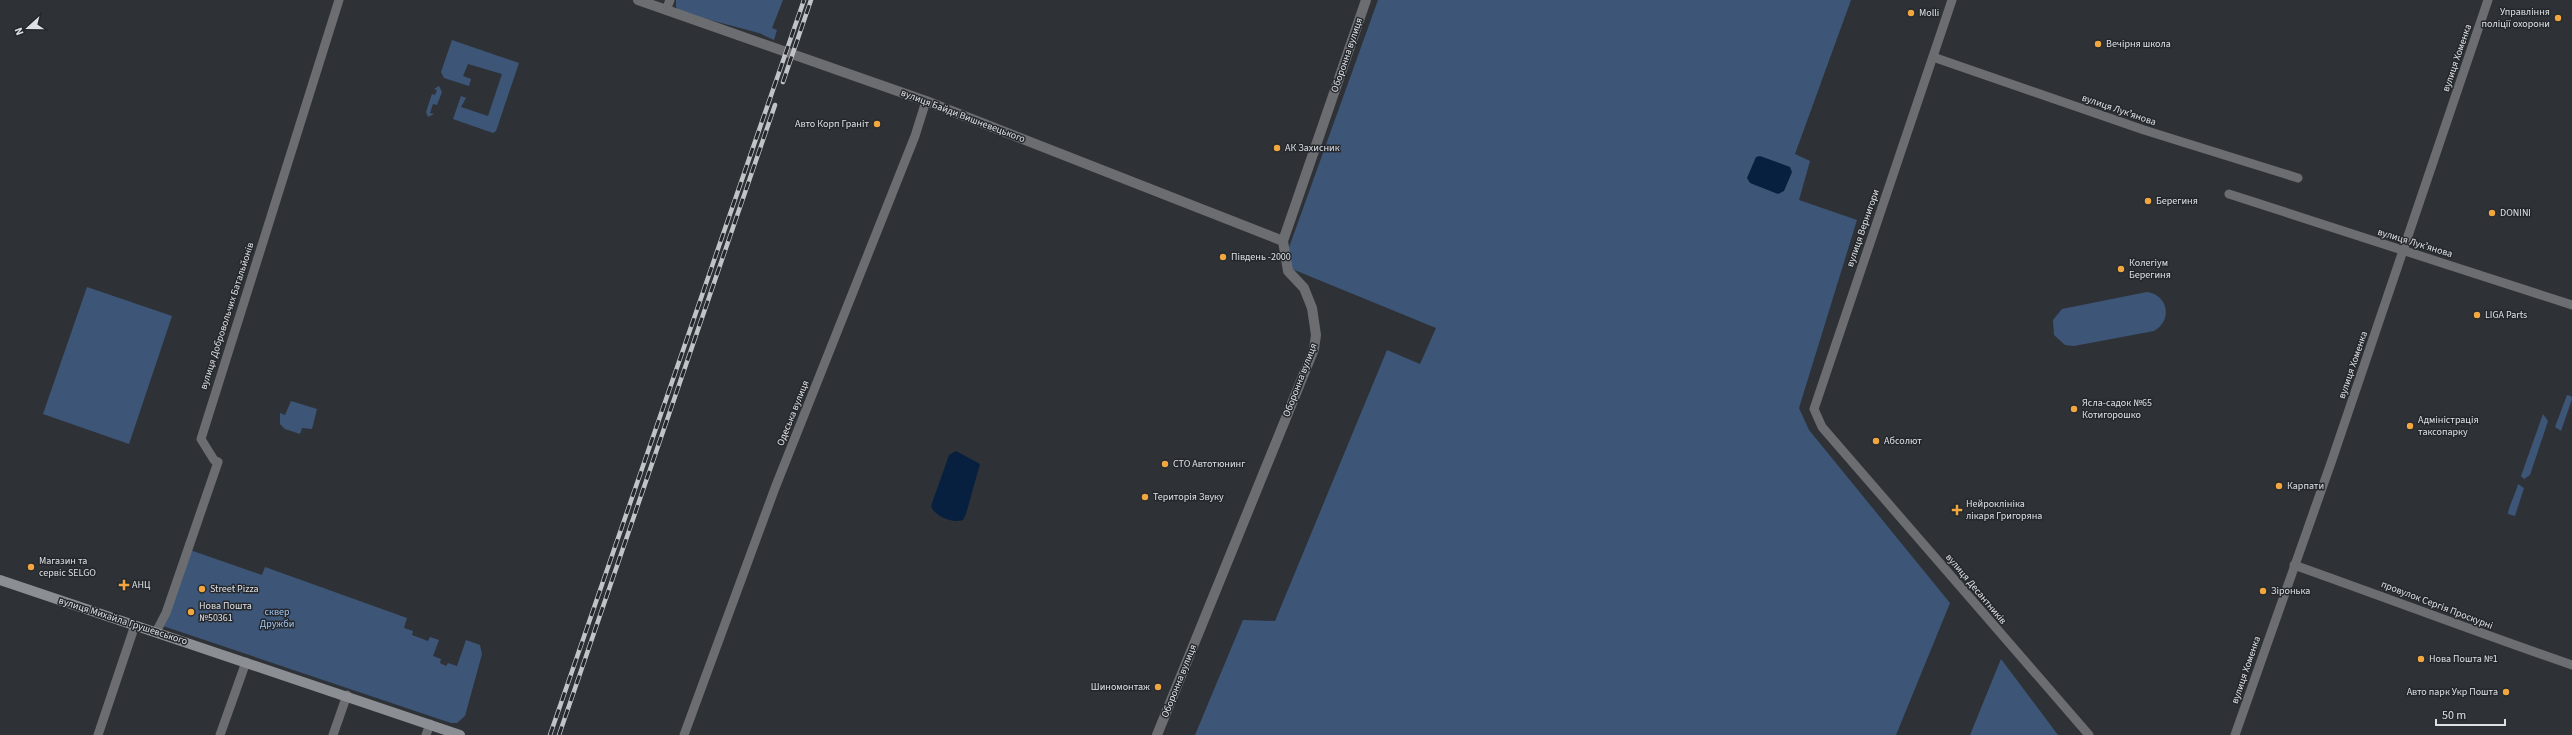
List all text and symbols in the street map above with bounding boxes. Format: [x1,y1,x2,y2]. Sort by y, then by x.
place label: Управління поліції охорони [2481,5,2550,31]
place label: Molli [1919,6,1939,20]
north arrow [8,8,48,48]
marker: Molli [1906,8,1916,18]
marker: Управління поліції охорони [2553,13,2563,23]
street label: Оборонна вулиця [1328,16,1366,94]
street label: вулиця Хоменка [2439,22,2475,94]
text: N [11,25,27,38]
place label: Вечірня школа [2106,37,2171,51]
marker: Вечірня школа [2093,39,2103,49]
street label: вулиця Байди Вишневецького [899,86,1027,146]
street label: вулиця Лукʼянова [2080,91,2158,129]
place label: Авто Корп Граніт [795,117,869,131]
marker: Авто Корп Граніт [872,119,882,129]
place label: АК Захисник [1285,141,1340,155]
marker: АК Захисник [1272,143,1282,153]
street label: вулиця Вернигори [1843,187,1883,269]
place label: Берегиня [2156,194,2198,208]
marker: Берегиня [2143,196,2153,206]
place label: DONINI [2500,206,2531,220]
marker: DONINI [2487,208,2497,218]
street label: вулиця Лукʼянова [2376,225,2454,261]
street label: вулиця Добровольчих Батальйонів [197,241,257,391]
place label: Південь -2000 [1231,250,1291,264]
marker: Південь -2000 [1218,252,1228,262]
place label: Колегіум Берегиня [2129,256,2171,282]
marker: Колегіум Берегиня [2116,264,2126,274]
place label: LIGA Parts [2485,308,2527,322]
marker: LIGA Parts [2472,310,2482,320]
street label: вулиця Хоменка [2335,329,2371,401]
street label: Оборонна вулиця [1279,341,1321,419]
street label: Одеська вулиця [773,378,813,448]
place label: Ясла-садок №65 Котигорошко [2082,396,2152,422]
marker: Ясла-садок №65 Котигорошко [2069,404,2079,414]
place label: Адміністрація таксопарку [2418,413,2479,439]
marker: Адміністрація таксопарку [2405,421,2415,431]
place label: Абсолют [1884,434,1922,448]
marker: Абсолют [1871,436,1881,446]
place label: СТО Автотюнинг [1173,457,1245,471]
marker: СТО Автотюнинг [1160,459,1170,469]
place label: Карпати [2287,479,2324,493]
marker: Карпати [2274,481,2284,491]
place label: Територія Звуку [1153,490,1224,504]
marker: Територія Звуку [1140,492,1150,502]
place label: Нейроклініка лікаря Григоряна [1966,497,2042,523]
marker: Нейроклініка лікаря Григоряна [1951,504,1963,516]
street label: вулиця Десантників [1942,551,2010,627]
place label: Магазин та сервіс SELGO [39,554,96,580]
marker: Магазин та сервіс SELGO [26,562,36,572]
street label: провулок Сергія Проскурні [2379,577,2495,633]
place label: АНЦ [132,578,151,592]
marker: АНЦ [119,580,129,590]
place label: Street Pizza [210,582,259,596]
marker: Street Pizza [197,584,207,594]
place label: Зіронька [2271,584,2310,598]
marker: Зіронька [2258,586,2268,596]
street label: вулиця Михайла Грушевського [57,594,189,648]
place label: Нова Пошта №50361 [199,599,252,625]
park label: сквер Дружби [260,605,294,631]
marker: Нова Пошта №50361 [186,607,196,617]
street label: вулиця Хоменка [2228,634,2264,706]
street label: Оборонна вулиця [1158,642,1200,720]
place label: Нова Пошта №1 [2429,652,2498,666]
marker: Нова Пошта №1 [2416,654,2426,664]
place label: Шиномонтаж [1091,680,1150,694]
marker: Шиномонтаж [1153,682,1163,692]
place label: Авто парк Укр Пошта [2407,685,2498,699]
marker: Авто парк Укр Пошта [2501,687,2511,697]
scale bar [2436,701,2505,727]
text: 50 m [2442,707,2466,724]

